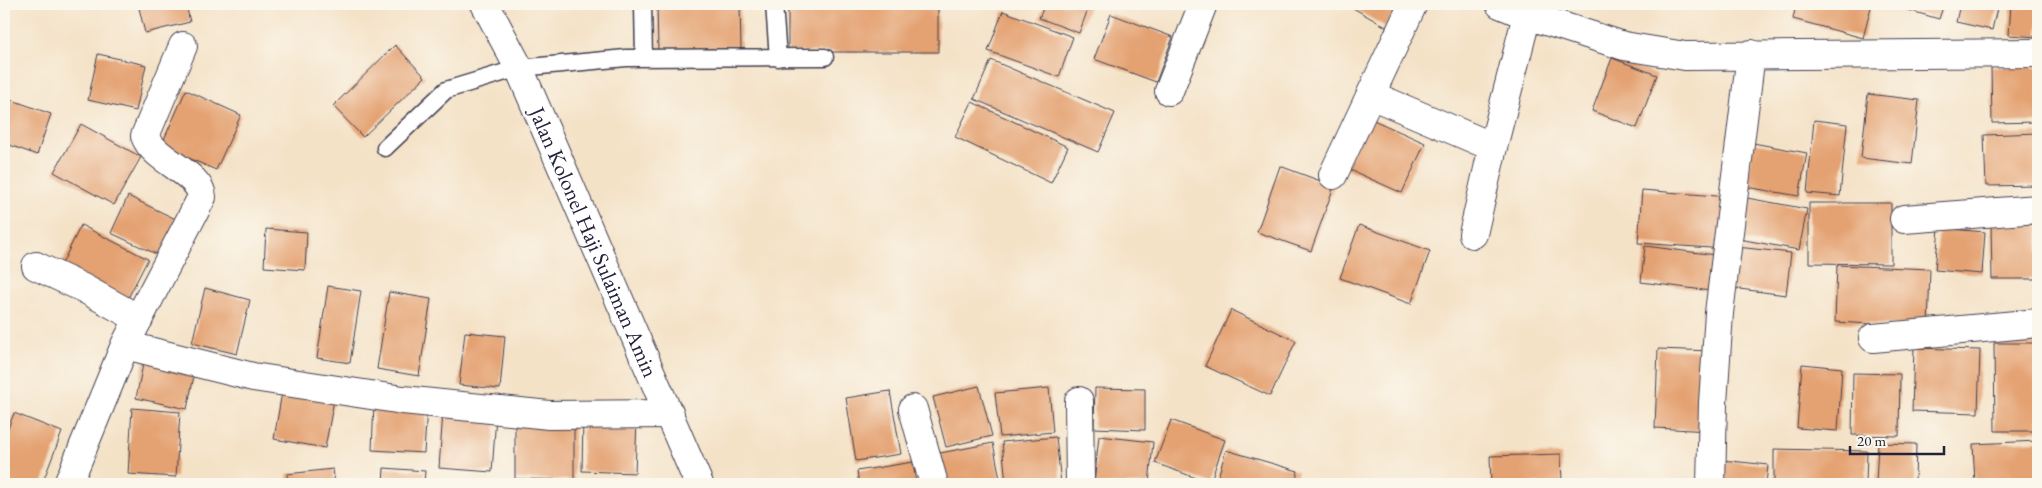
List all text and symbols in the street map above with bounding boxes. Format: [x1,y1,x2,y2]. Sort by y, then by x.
street label: Jalan Kolonel Haji Sulaiman Amin [522,101,665,382]
scale bar [1850,423,1943,455]
text: 20 m [1857,431,1886,450]

